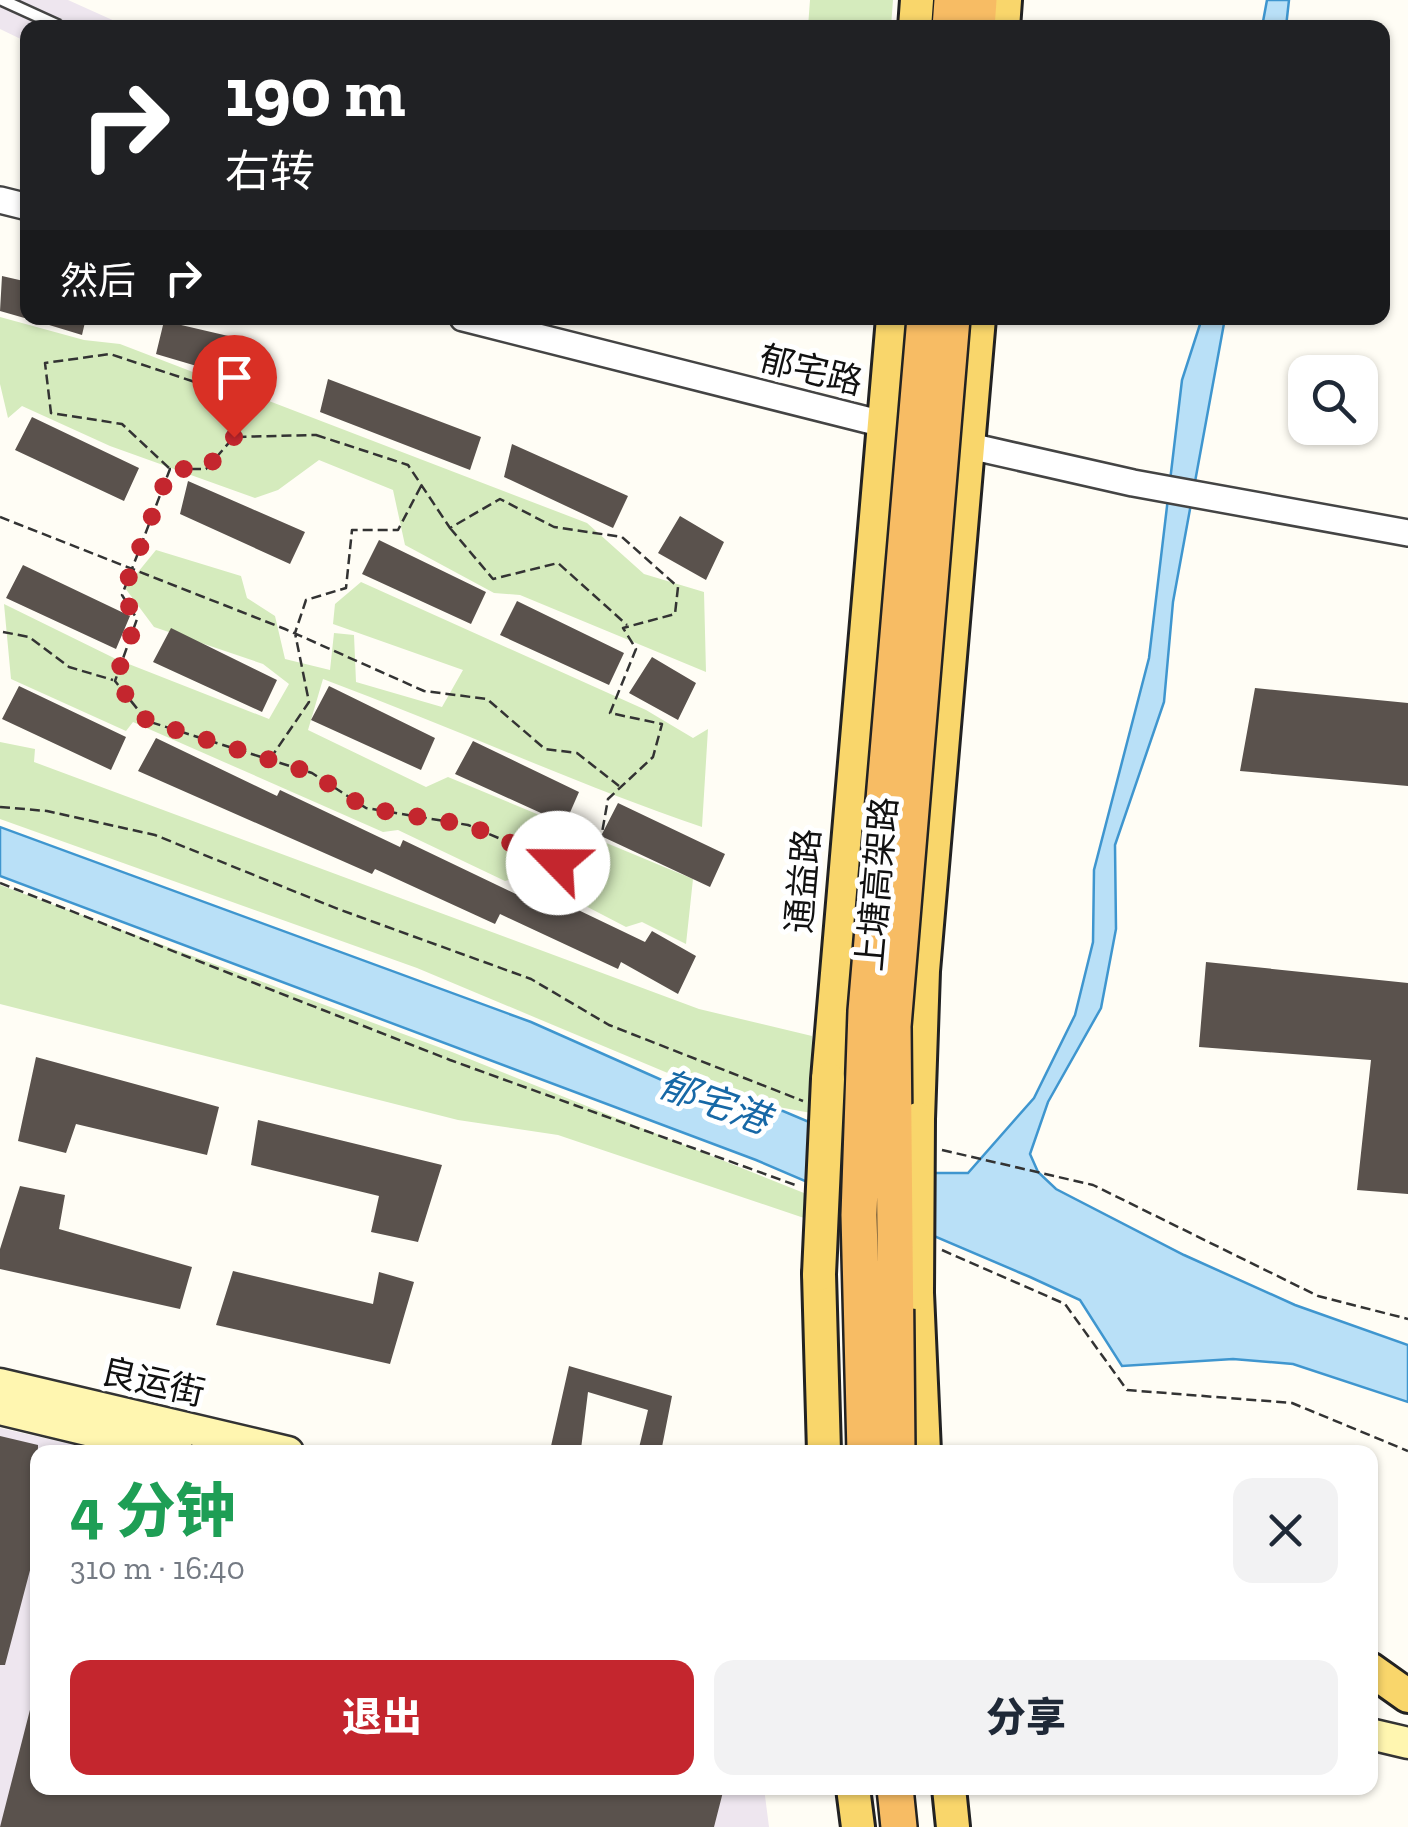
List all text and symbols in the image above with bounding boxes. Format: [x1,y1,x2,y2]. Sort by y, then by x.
text: 190 m [225,50,405,134]
icon: right [60,60,190,190]
text: 右转 [225,145,315,199]
icon: right [156,250,211,305]
text: 然后 [60,258,136,304]
pin [192,335,277,438]
street label: 郁宅路 [755,337,867,403]
icon: arrive [207,350,262,405]
map controls [1288,355,1378,445]
button: search [1288,355,1378,445]
street label: 上塘高架路 [848,795,906,973]
position arrow [506,811,610,915]
street label: 通益路 [778,827,828,935]
water label: 郁宅港 [653,1061,780,1145]
street label: 良运街 [97,1350,209,1414]
text: 4 分钟 [70,1475,235,1547]
button: close [1233,1478,1338,1583]
text: 310 m · 16:40 [70,1549,245,1587]
button: 退出 [70,1660,694,1775]
button: 分享 [714,1660,1338,1775]

